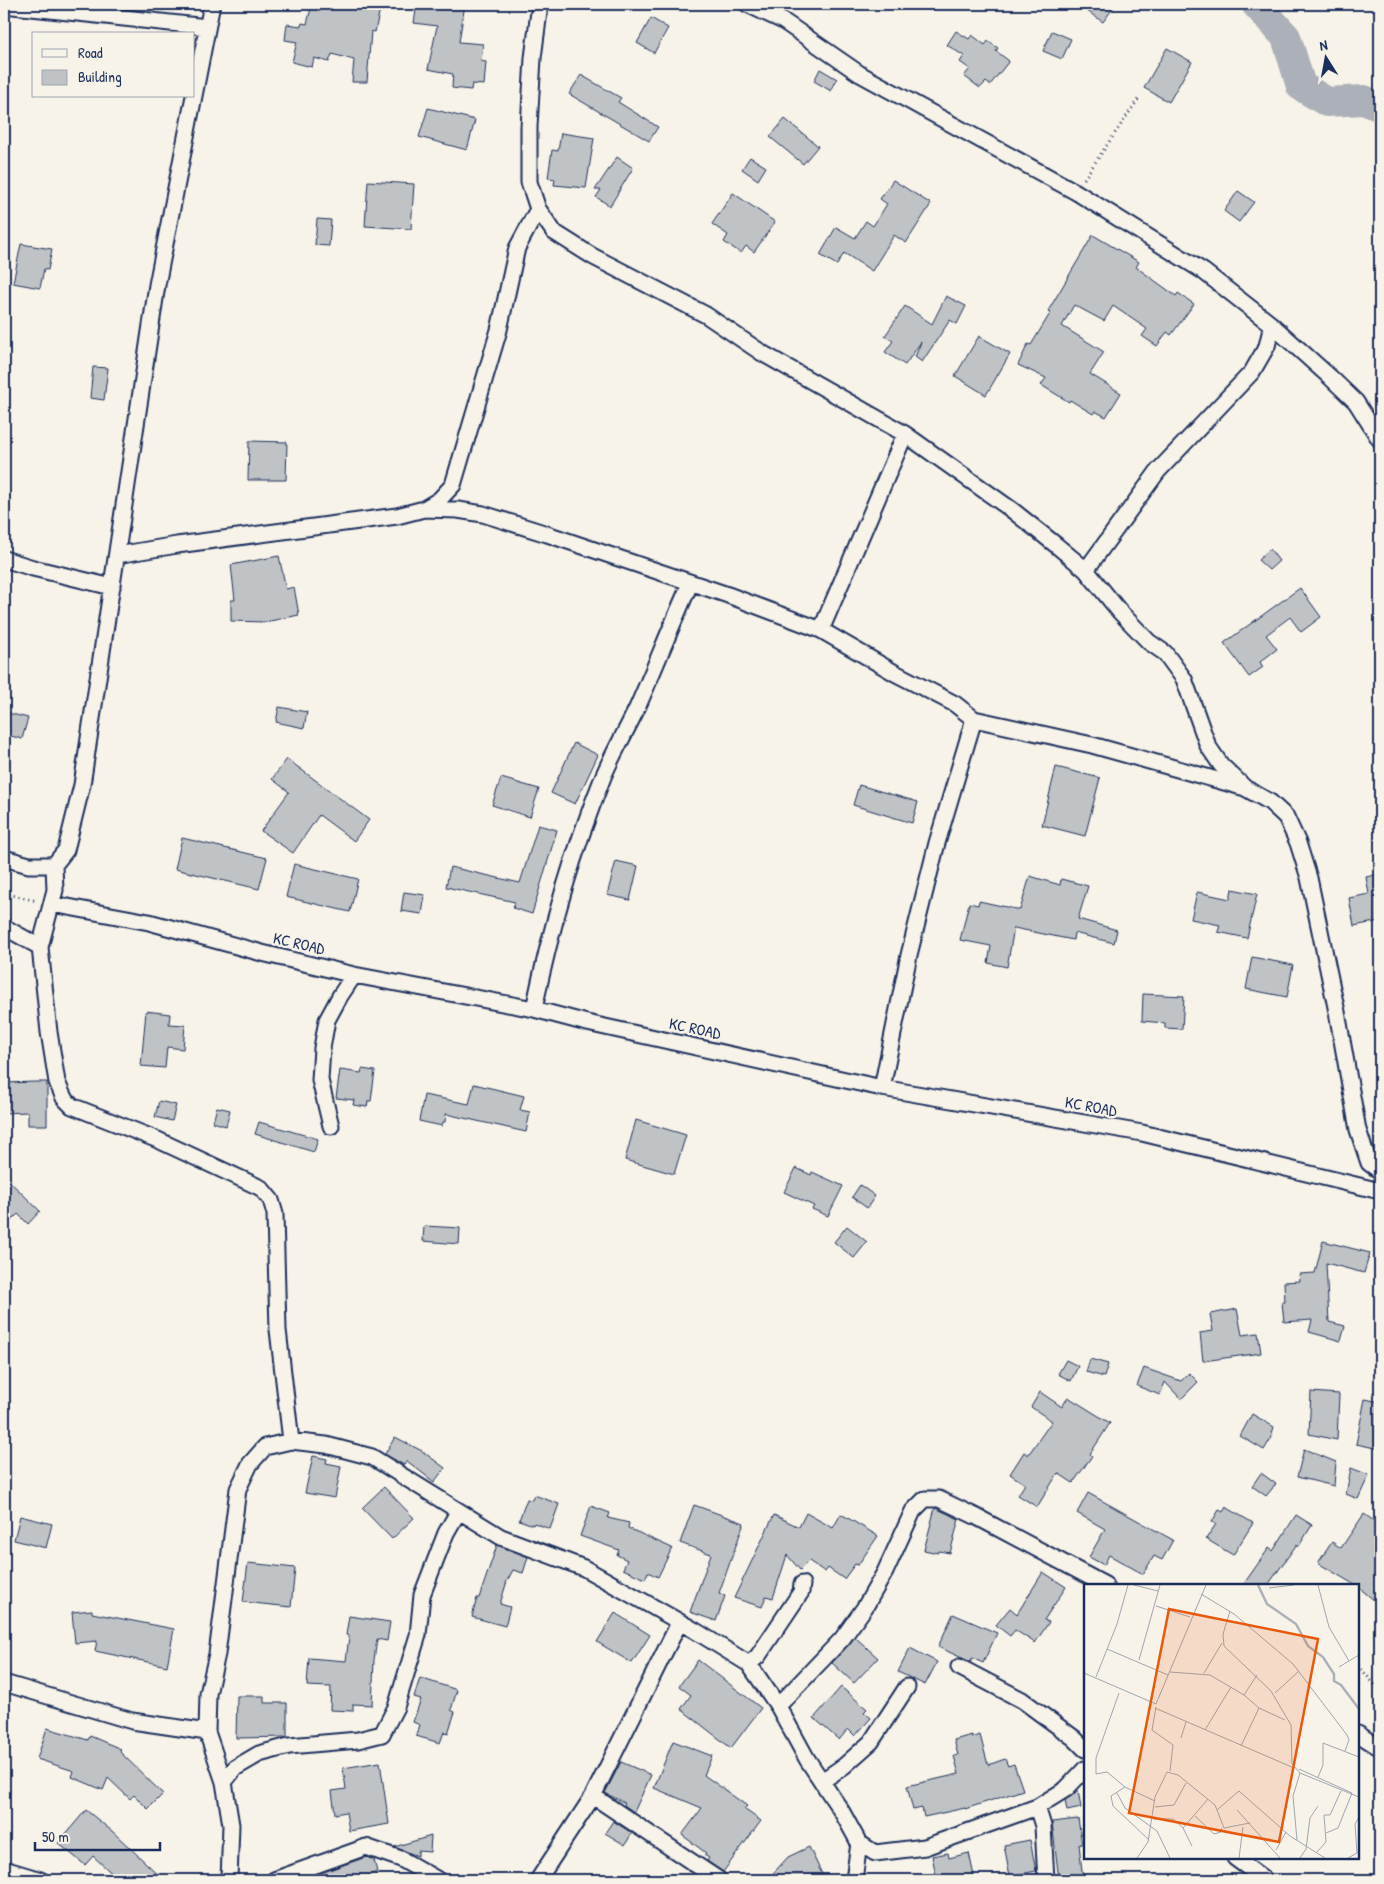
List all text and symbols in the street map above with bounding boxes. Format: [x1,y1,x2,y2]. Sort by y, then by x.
legend [32,32,195,98]
north arrow [1302,32,1352,82]
text: N [1318,35,1329,55]
text: Road [78,42,103,63]
text: Building [78,66,122,87]
street label: KC ROAD [271,926,327,960]
street label: KC ROAD [667,1012,723,1044]
street label: KC ROAD [1063,1091,1119,1121]
inset map [1084,1584,1359,1859]
scale bar [35,1819,160,1851]
text: 50 m [42,1826,69,1847]

